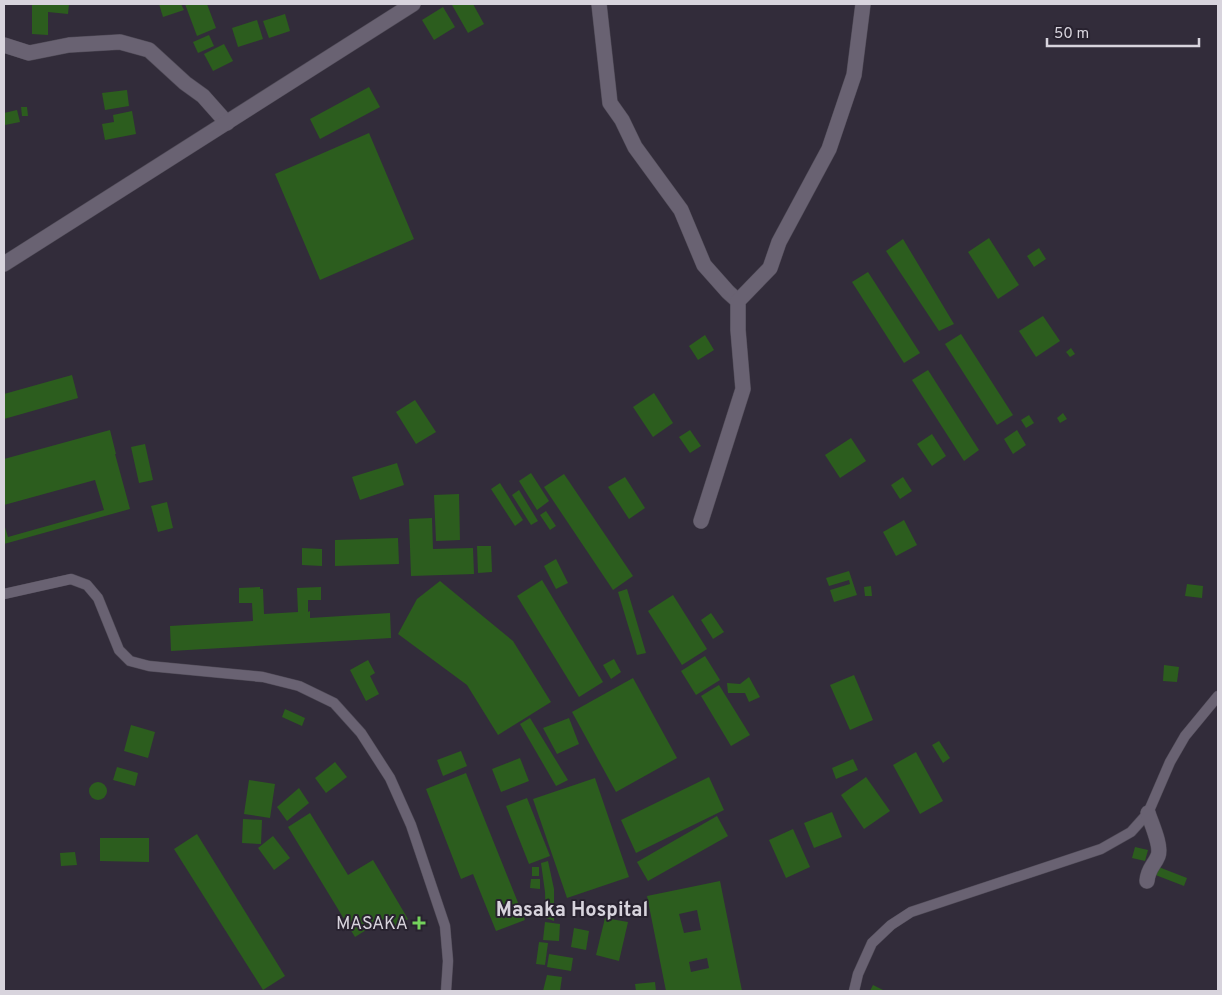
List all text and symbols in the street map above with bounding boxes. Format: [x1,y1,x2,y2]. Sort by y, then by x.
scale bar [1047,15,1200,47]
text: 50 m [1054,25,1089,44]
district label: Masaka Hospital [496,898,648,924]
place label: MASAKA [336,913,408,936]
marker: MASAKA [412,916,426,930]

